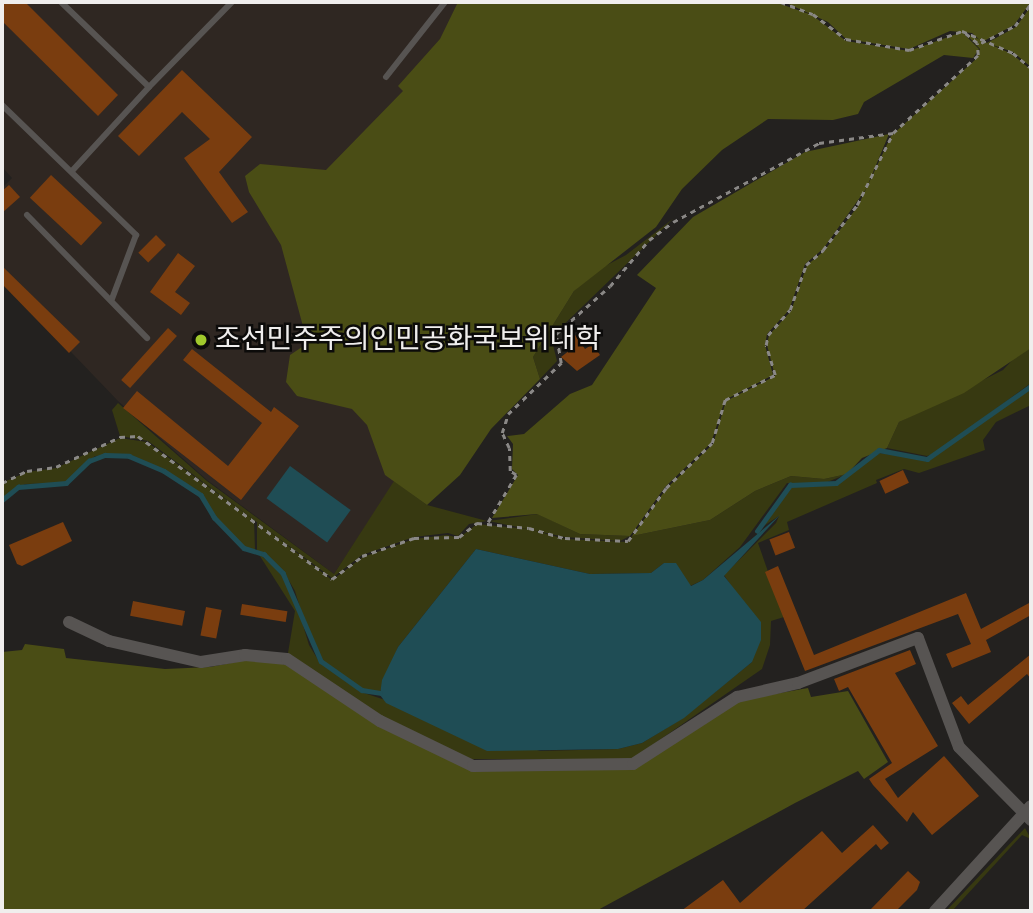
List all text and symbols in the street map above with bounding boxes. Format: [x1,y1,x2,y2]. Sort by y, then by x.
place label: 조선민주주의인민공화국보위대학 [215,323,601,357]
marker: 조선민주주의인민공화국보위대학 [193,332,209,348]

